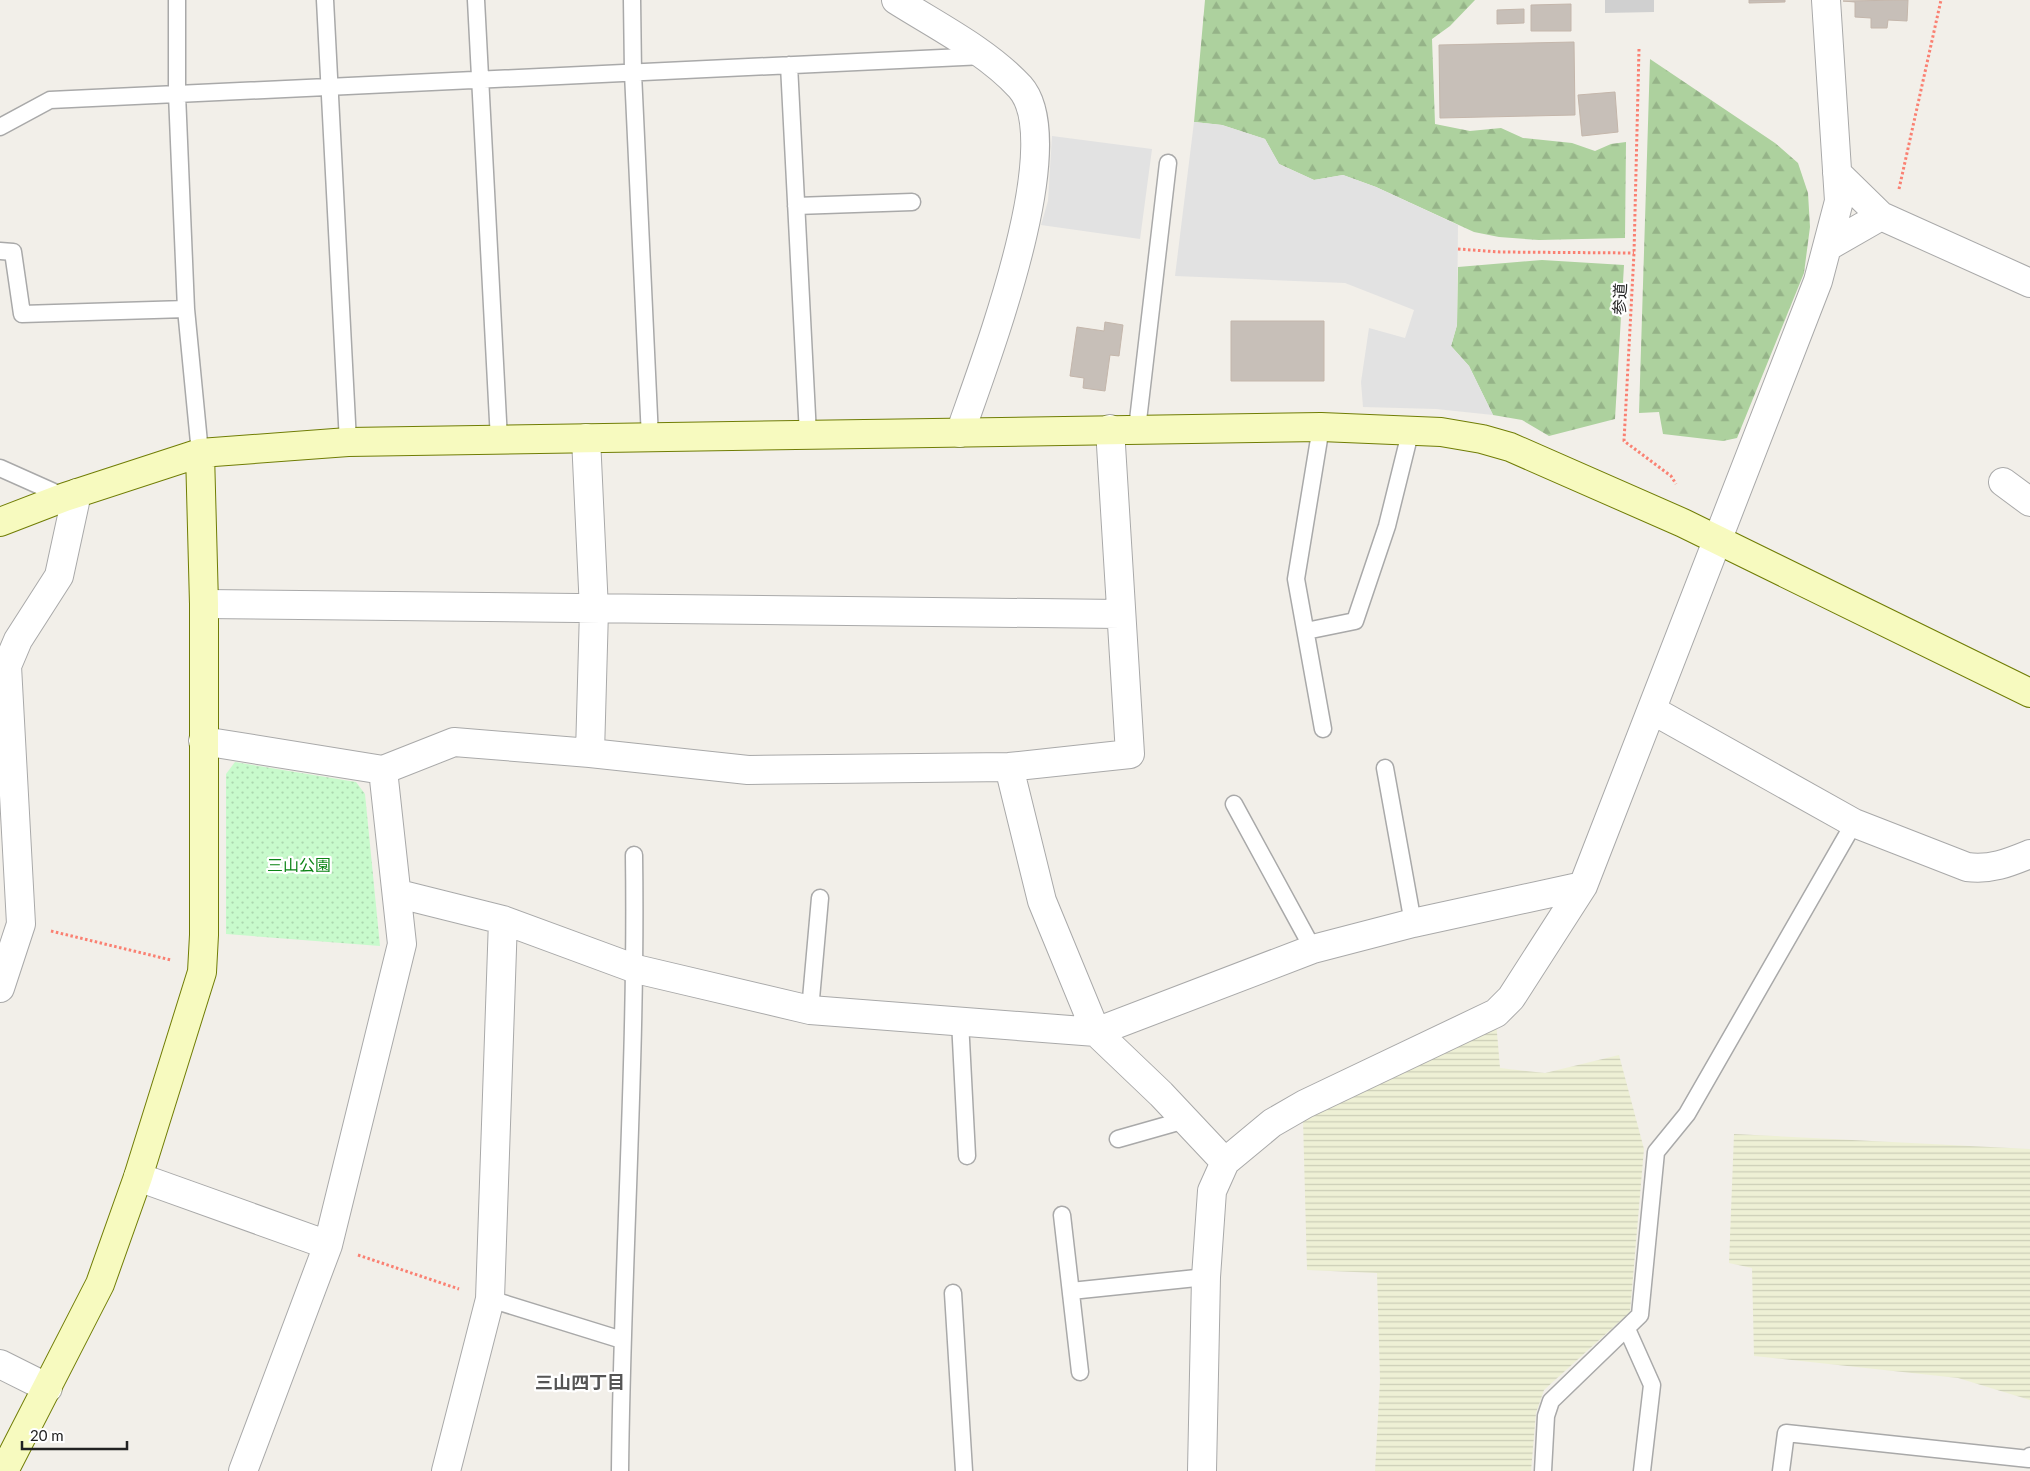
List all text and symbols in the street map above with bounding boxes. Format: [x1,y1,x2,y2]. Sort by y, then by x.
street label: 参道 [1609,283,1629,315]
park label: 三山公園 [267,855,331,874]
district label: 三山四丁目 [535,1371,625,1393]
scale bar [22,1418,128,1450]
text: 20 m [30,1426,64,1444]

